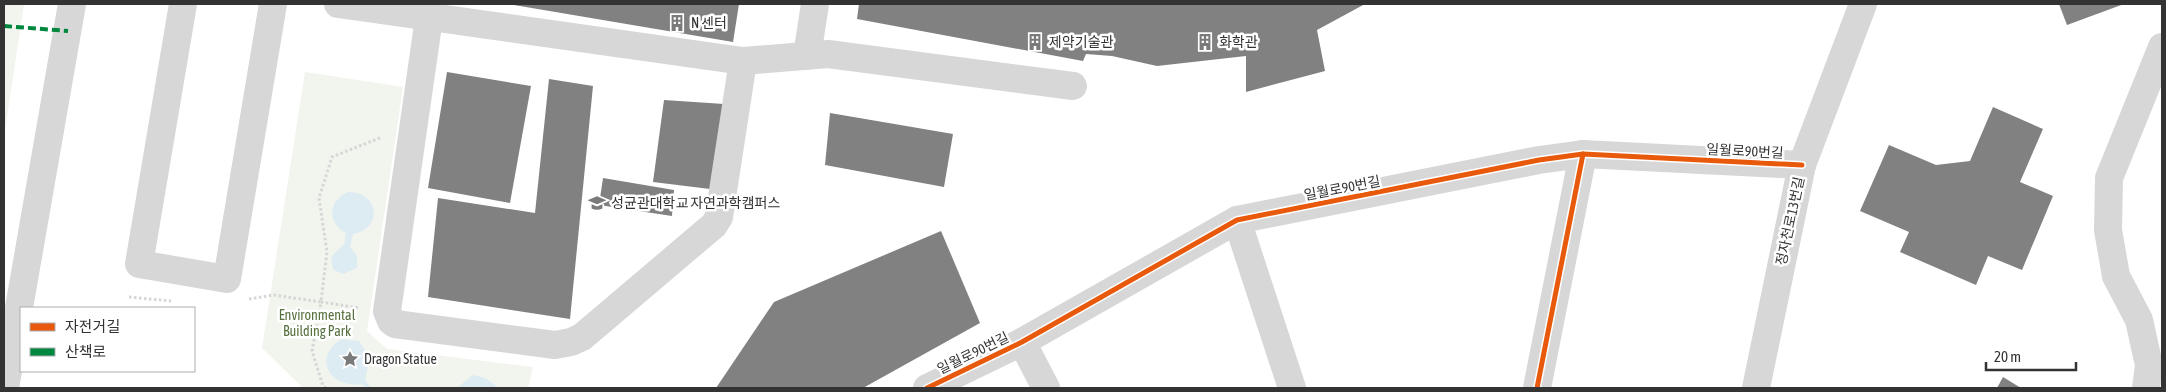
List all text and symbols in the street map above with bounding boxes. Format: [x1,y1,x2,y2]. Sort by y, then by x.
building icon: N 센터 [667,13,687,33]
place label: N 센터 [691,15,727,31]
building icon: 제약기술관 [1025,32,1045,52]
building icon: 화학관 [1195,32,1215,52]
place label: 제약기술관 [1049,34,1114,50]
place label: 화학관 [1219,34,1258,50]
street label: 일월로90번길 [1706,141,1784,161]
street label: 일월로90번길 [1302,173,1382,203]
street label: 정자천로13번길 [1773,175,1807,267]
school or university icon: 성균관대학교 자연과학캠퍼스 [587,193,607,213]
place label: 성균관대학교 자연과학캠퍼스 [611,195,780,211]
legend [20,307,195,372]
park label: Environmental Building Park [279,307,356,339]
text: 자전거길 [65,318,120,335]
street label: 일월로90번길 [935,329,1011,377]
scale bar [1986,340,2076,372]
text: 산책로 [65,343,106,360]
text: 20 m [1994,348,2021,365]
place icon: Dragon Statue [340,349,360,369]
place label: Dragon Statue [364,351,437,367]

